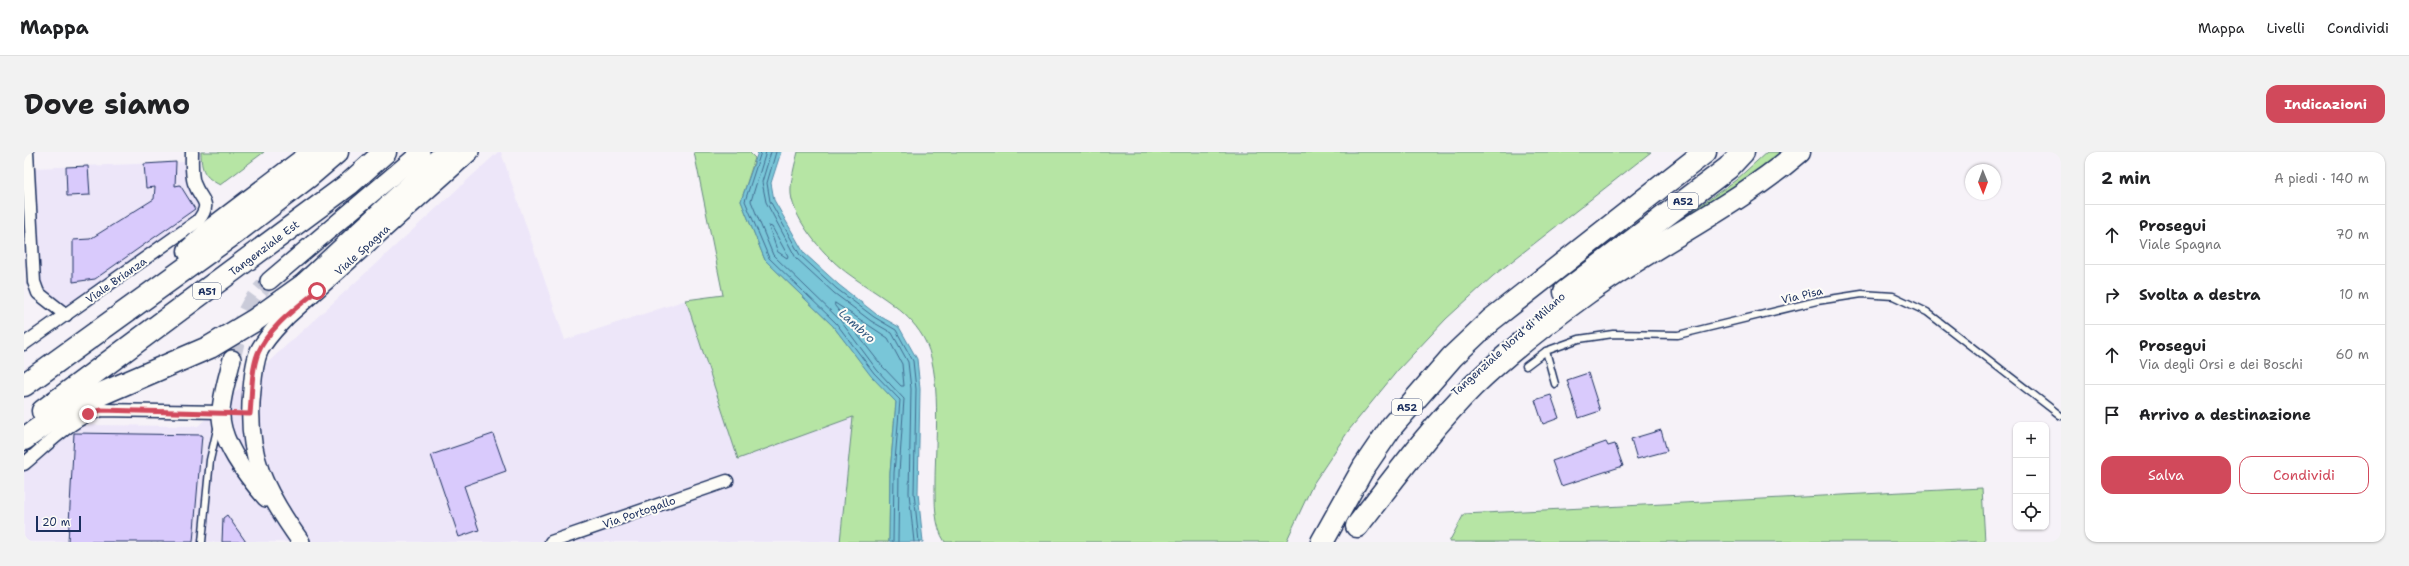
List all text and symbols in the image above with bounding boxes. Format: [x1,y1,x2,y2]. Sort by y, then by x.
text: Mappa [20,15,89,40]
text: Mappa [2198,19,2245,37]
text: Livelli [2267,19,2305,37]
text: Condividi [2327,19,2389,37]
text: Dove siamo [24,85,190,123]
button: Indicazioni [2266,85,2385,123]
north arrow [1965,164,2001,200]
text: 2 min [2101,167,2151,189]
text: A piedi · 140 m [2274,170,2369,187]
road number: A52 [1668,193,1698,209]
text: Prosegui [2139,216,2206,236]
street label: Tangenziale Est [226,217,303,280]
street label: Viale Spagna [332,221,393,279]
icon: ahead [2101,224,2123,246]
text: 70 m [2335,226,2369,243]
text: Viale Spagna [2139,236,2221,253]
street label: Viale Brianza [83,254,150,307]
route start [308,282,326,300]
road number: A51 [193,283,221,299]
street label: Via Pisa [1780,283,1825,308]
icon: right [2101,284,2123,306]
text: Svolta a destra [2139,285,2261,305]
text: 10 m [2339,286,2369,303]
street label: Tangenziale Nord di Milano [1448,289,1569,400]
water label: Lambro [835,305,879,347]
text: Prosegui [2139,336,2206,356]
icon: ahead [2101,344,2123,366]
text: 60 m [2336,346,2369,363]
text: Via degli Orsi e dei Boschi [2139,356,2303,373]
road number: A52 [1392,399,1422,415]
icon: arrive [2101,404,2123,426]
route end [79,405,97,423]
text: Arrivo a destinazione [2139,405,2311,425]
map controls [2013,422,2049,530]
button: + [2013,422,2049,458]
button: Salva [2101,456,2231,494]
button: Condividi [2239,456,2369,494]
button: − [2013,458,2049,494]
street label: Via Portogallo [601,493,678,532]
button: locate [2013,494,2049,530]
scale bar [36,514,81,533]
text: 20 m [42,515,70,530]

